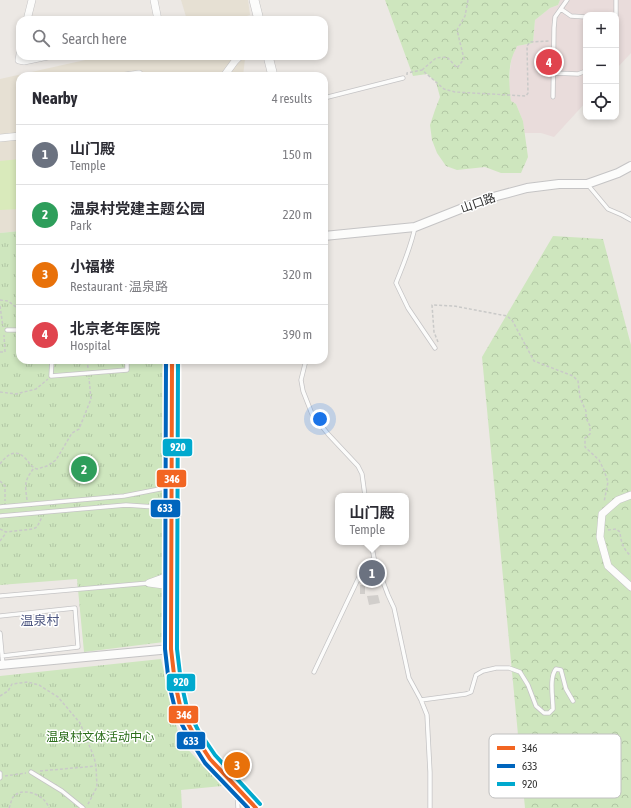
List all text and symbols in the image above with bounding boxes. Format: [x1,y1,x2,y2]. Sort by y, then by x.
map controls [583,12,619,120]
button: + [583,12,619,48]
search box [16,16,328,60]
icon: search [30,27,52,49]
text: Search here [62,30,127,47]
pin: 4 [536,47,562,77]
button: − [583,48,619,84]
button: locate [583,84,619,120]
text: Nearby [32,88,78,108]
text: 4 results [272,91,312,106]
text: 山门殿 [70,140,115,157]
text: 1 [42,147,48,162]
text: 150 m [283,147,312,162]
text: Temple [70,158,106,173]
street label: 山口路 [459,191,497,215]
text: 温泉村党建主题公园 [70,200,205,217]
text: 2 [42,207,48,222]
text: 220 m [283,207,312,222]
text: Park [70,218,92,233]
text: 小福楼 [70,258,115,275]
text: 3 [42,267,48,282]
text: 320 m [283,267,312,282]
text: Restaurant · 温泉路 [70,279,168,294]
text: 北京老年医院 [70,320,160,337]
text: 4 [42,327,48,342]
text: 390 m [283,327,312,342]
text: Hospital [70,338,111,353]
your location [310,409,330,429]
line badge: 920 [162,438,193,457]
text: 920 [170,441,186,453]
pin: 2 [71,454,97,484]
line badge: 346 [156,469,187,488]
text: 346 [164,473,180,485]
popup [335,493,409,545]
line badge: 633 [150,499,181,518]
text: 633 [157,502,173,514]
text: 山门殿 [349,504,395,521]
text: Temple [349,522,385,537]
pin: 1 [359,558,385,588]
district label: 温泉村 [20,613,60,628]
line badge: 920 [166,673,196,692]
text: 920 [173,676,189,688]
line badge: 346 [168,705,199,724]
text: 346 [176,709,192,721]
park label: 温泉村文体活动中心 [46,730,154,744]
line badge: 633 [176,731,206,750]
legend [489,734,621,798]
text: 633 [183,735,199,747]
text: 346 [522,742,538,754]
pin: 3 [224,750,250,780]
text: 633 [522,760,538,772]
text: 920 [522,778,538,790]

